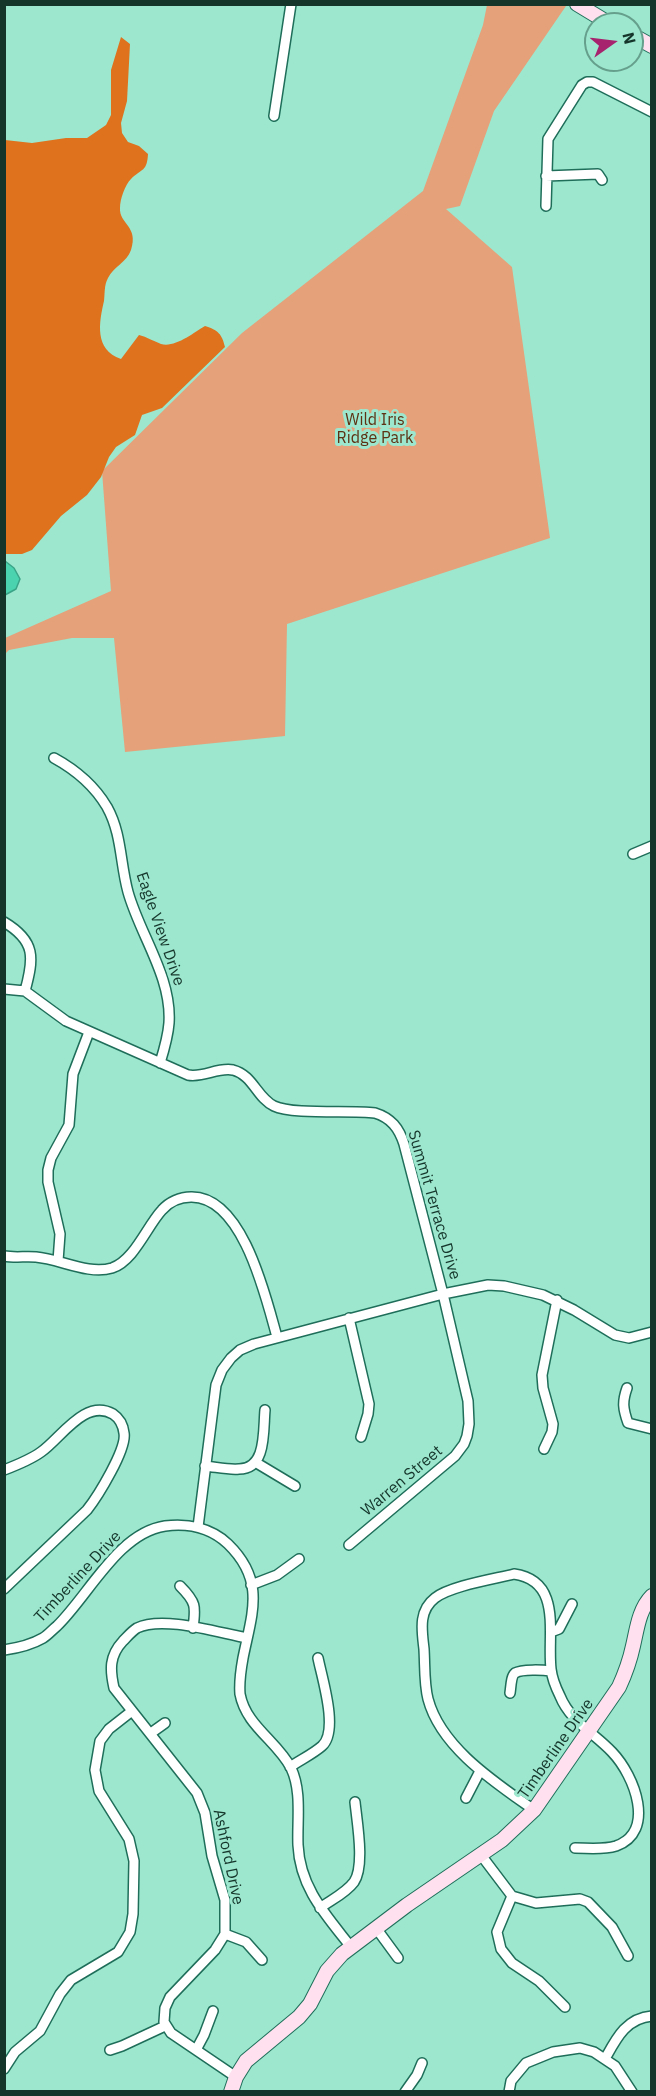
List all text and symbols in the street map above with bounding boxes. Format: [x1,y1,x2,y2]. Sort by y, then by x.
north arrow [584,12,644,72]
text: N [618,30,641,46]
park label: Wild Iris Ridge Park [337,410,413,448]
street label: Eagle View Drive [132,870,188,988]
street label: Summit Terrace Drive [403,1128,465,1282]
street label: Warren Street [358,1442,446,1520]
street label: Timberline Drive [31,1527,125,1627]
street label: Timberline Drive [514,1695,598,1803]
street label: Ashford Drive [209,1807,247,1907]

